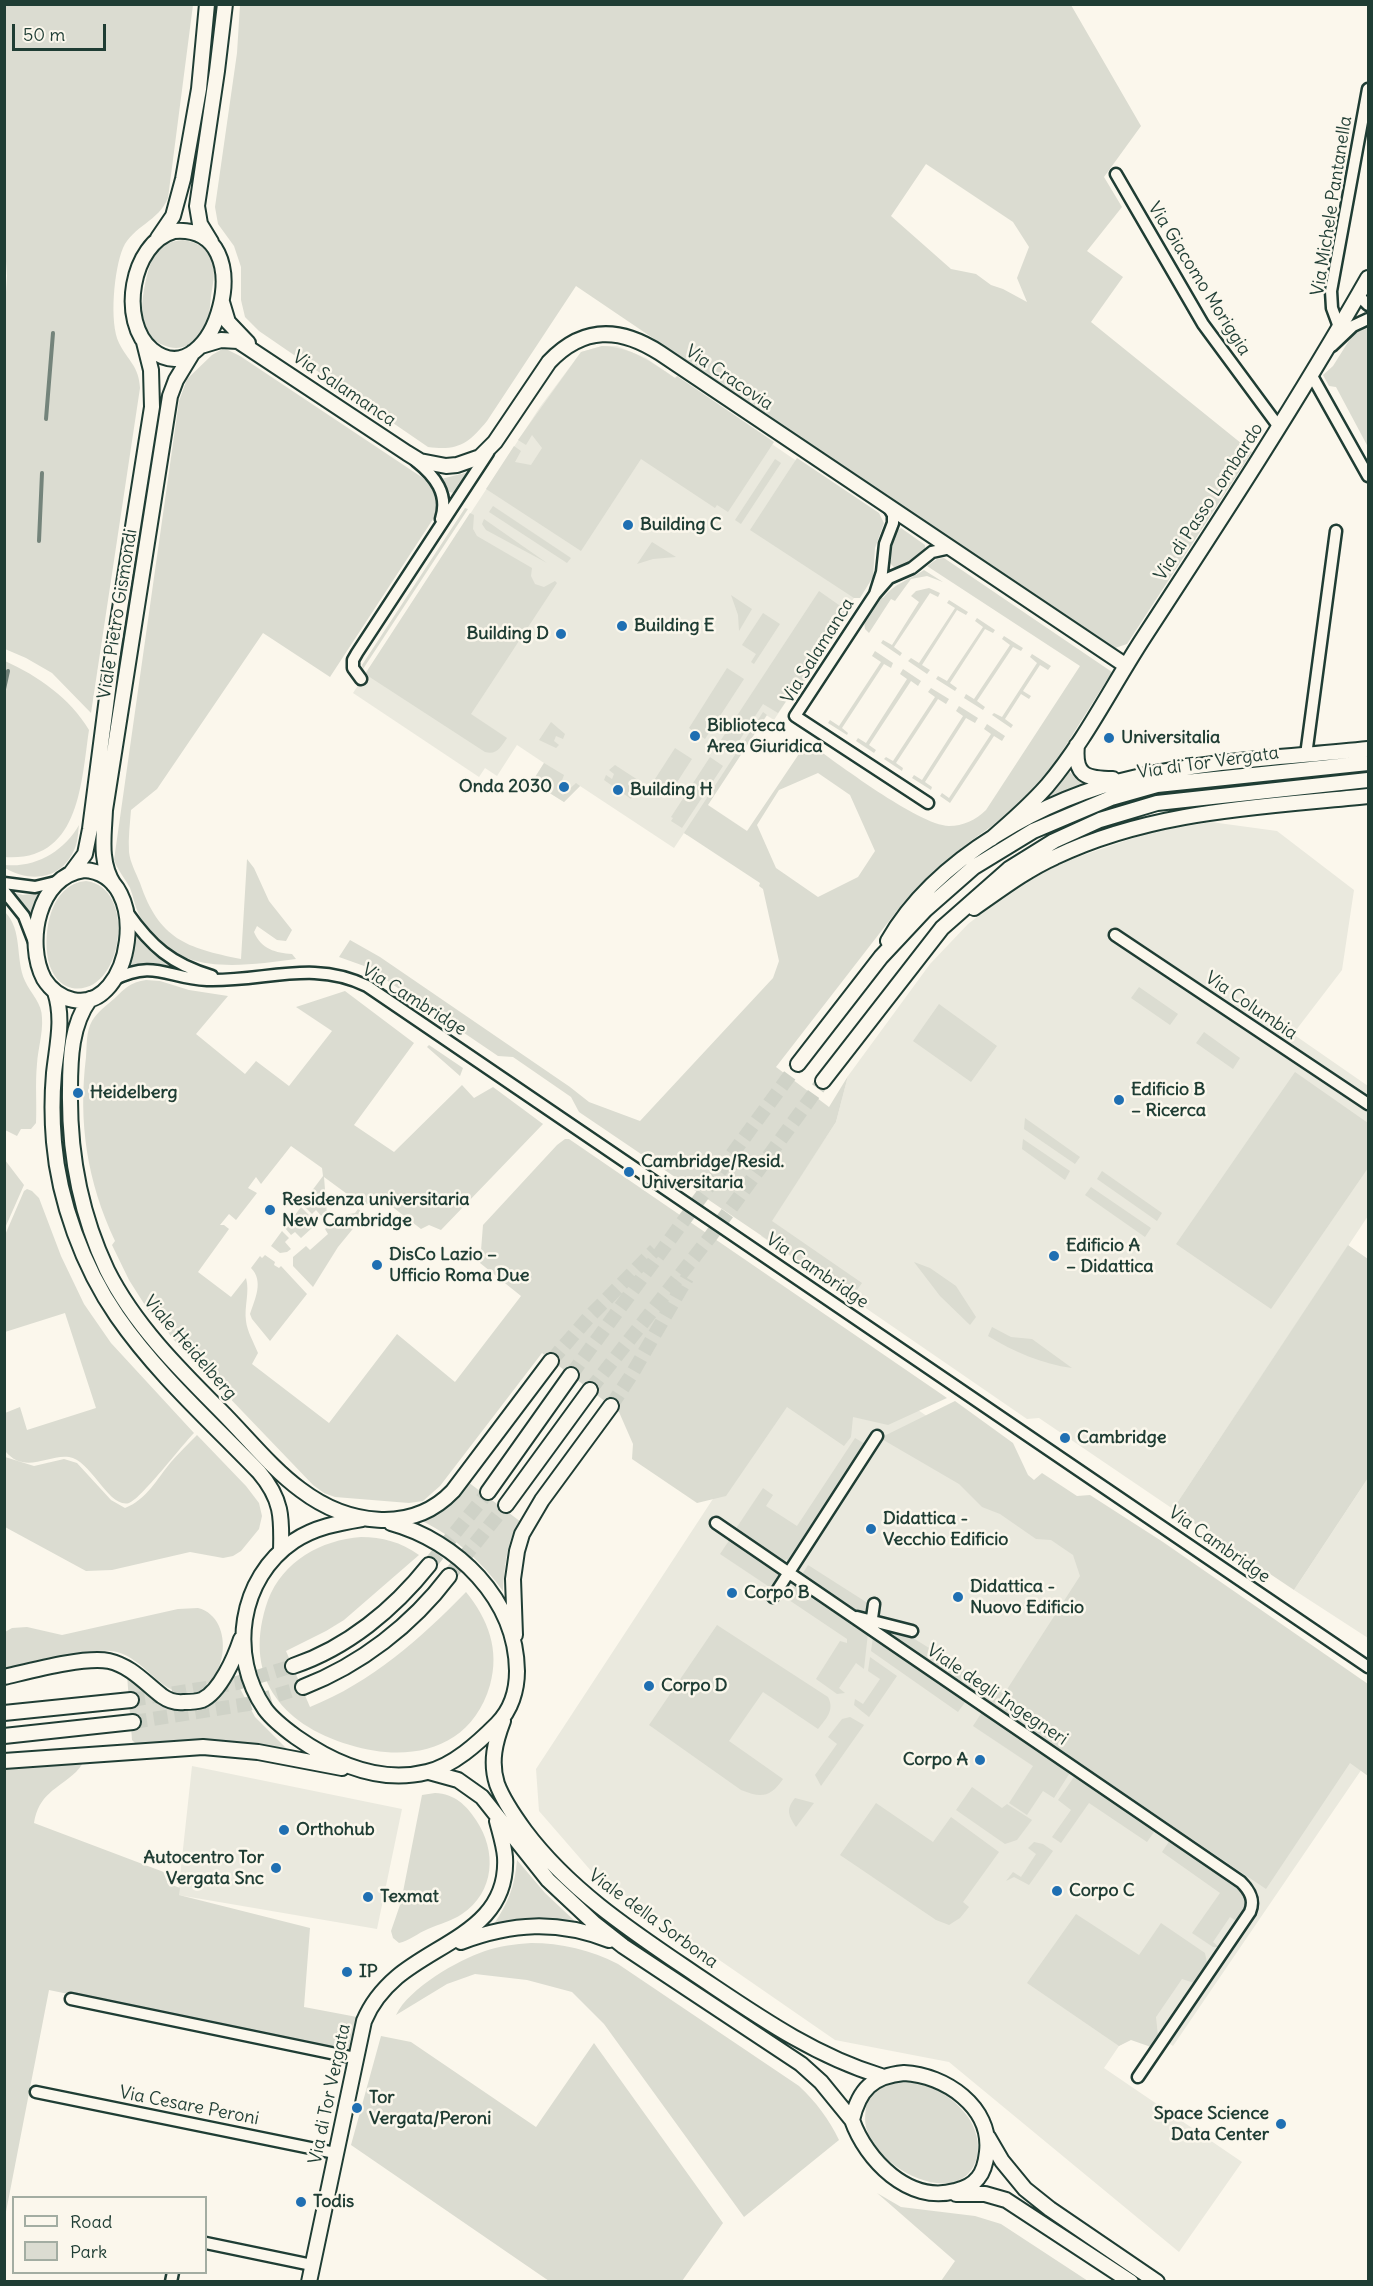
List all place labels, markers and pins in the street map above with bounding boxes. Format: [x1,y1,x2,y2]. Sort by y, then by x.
place label: Building C [640,514,722,536]
marker: Building C [621,518,635,532]
place label: Building E [634,615,714,637]
marker: Building E [615,619,629,633]
place label: Building D [467,623,549,645]
marker: Building D [554,627,568,641]
place label: Biblioteca Area Giuridica [707,715,822,758]
place label: Universitalia [1121,727,1220,749]
marker: Biblioteca Area Giuridica [688,729,702,743]
marker: Universitalia [1102,731,1116,745]
place label: Onda 2030 [459,776,552,798]
place label: Building H [630,779,713,801]
marker: Onda 2030 [557,780,571,794]
marker: Building H [611,783,625,797]
place label: Edificio B – Ricerca [1131,1079,1206,1122]
place label: Heidelberg [90,1082,178,1104]
marker: Heidelberg [71,1086,85,1100]
marker: Edificio B – Ricerca [1112,1093,1126,1107]
place label: Cambridge/Resid. Universitaria [641,1151,784,1194]
marker: Cambridge/Resid. Universitaria [622,1165,636,1179]
place label: Residenza universitaria New Cambridge [282,1189,470,1232]
marker: Residenza universitaria New Cambridge [263,1203,277,1217]
place label: Edificio A – Didattica [1066,1235,1154,1278]
place label: DisCo Lazio – Ufficio Roma Due [389,1244,529,1286]
marker: Edificio A – Didattica [1047,1249,1061,1263]
marker: DisCo Lazio – Ufficio Roma Due [370,1258,384,1272]
place label: Cambridge [1077,1427,1166,1449]
marker: Cambridge [1058,1431,1072,1445]
place label: Didattica - Vecchio Edificio [883,1508,1008,1550]
marker: Didattica - Vecchio Edificio [864,1522,878,1536]
place label: Didattica - Nuovo Edificio [970,1576,1084,1618]
place label: Corpo B [744,1582,810,1604]
marker: Corpo B [725,1586,739,1600]
marker: Didattica - Nuovo Edificio [951,1590,965,1604]
place label: Corpo D [661,1675,728,1697]
marker: Corpo D [642,1679,656,1693]
place label: Corpo A [903,1749,968,1771]
marker: Corpo A [973,1753,987,1767]
place label: Orthohub [296,1819,375,1841]
marker: Orthohub [277,1823,291,1837]
place label: Autocentro Tor Vergata Snc [144,1847,264,1890]
marker: Autocentro Tor Vergata Snc [269,1861,283,1875]
place label: Corpo C [1069,1880,1135,1902]
marker: Corpo C [1050,1884,1064,1898]
place label: Texmat [380,1886,439,1908]
marker: Texmat [361,1890,375,1904]
place label: IP [359,1961,378,1983]
marker: IP [340,1965,354,1979]
place label: Tor Vergata/Peroni [369,2087,491,2130]
marker: Tor Vergata/Peroni [350,2101,364,2115]
place label: Space Science Data Center [1154,2103,1269,2146]
marker: Space Science Data Center [1274,2117,1288,2131]
place label: Todis [313,2191,354,2213]
marker: Todis [294,2195,308,2209]

